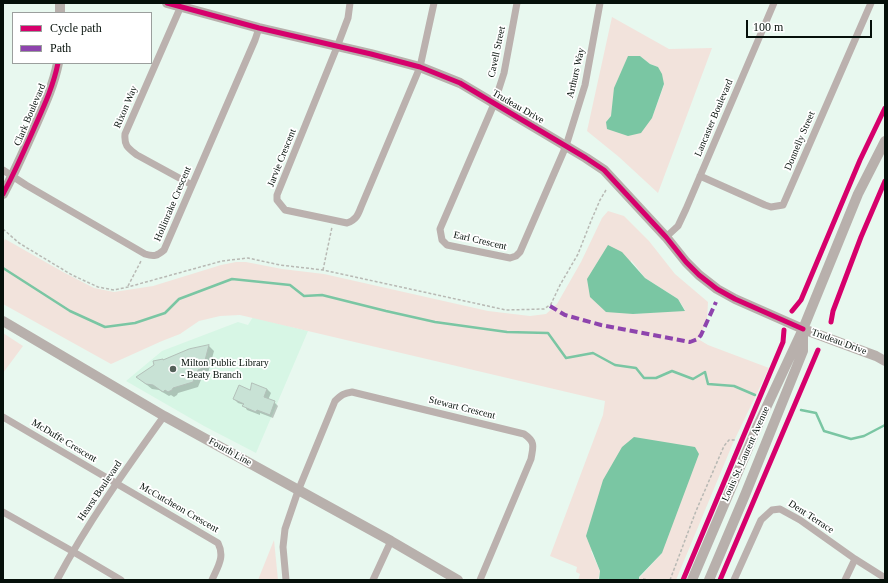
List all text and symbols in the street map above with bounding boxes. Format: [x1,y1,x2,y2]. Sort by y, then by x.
legend [12,12,152,64]
scale bar [748,12,874,38]
text: 100 m [753,20,783,34]
text: Cycle path [50,21,102,35]
street label: Cavell Street [486,25,508,79]
text: Path [50,41,71,55]
street label: Arthurs Way [564,47,588,99]
street label: Lancaster Boulevard [692,77,736,159]
street label: Clark Boulevard [12,82,48,148]
street label: Rixon Way [112,84,140,130]
street label: Trudeau Drive [490,87,546,127]
street label: Donnelly Street [782,110,818,172]
street label: Jarvie Crescent [265,127,299,189]
street label: Hollinrake Crescent [152,165,194,243]
street label: Earl Crescent [452,229,508,253]
street label: Trudeau Drive [810,326,868,358]
place label: Milton Public Library - Beaty Branch [181,357,269,380]
marker: Milton Public Library - Beaty Branch [168,364,178,374]
street label: Stewart Crescent [428,394,496,422]
street label: Louis St. Laurent Avenue [720,405,772,503]
street label: McDuffe Crescent [29,417,99,465]
street label: Fourth Line [206,435,254,469]
street label: Hearst Boulevard [75,459,125,523]
street label: McCutcheon Crescent [137,481,221,535]
street label: Dent Terrace [786,498,836,536]

